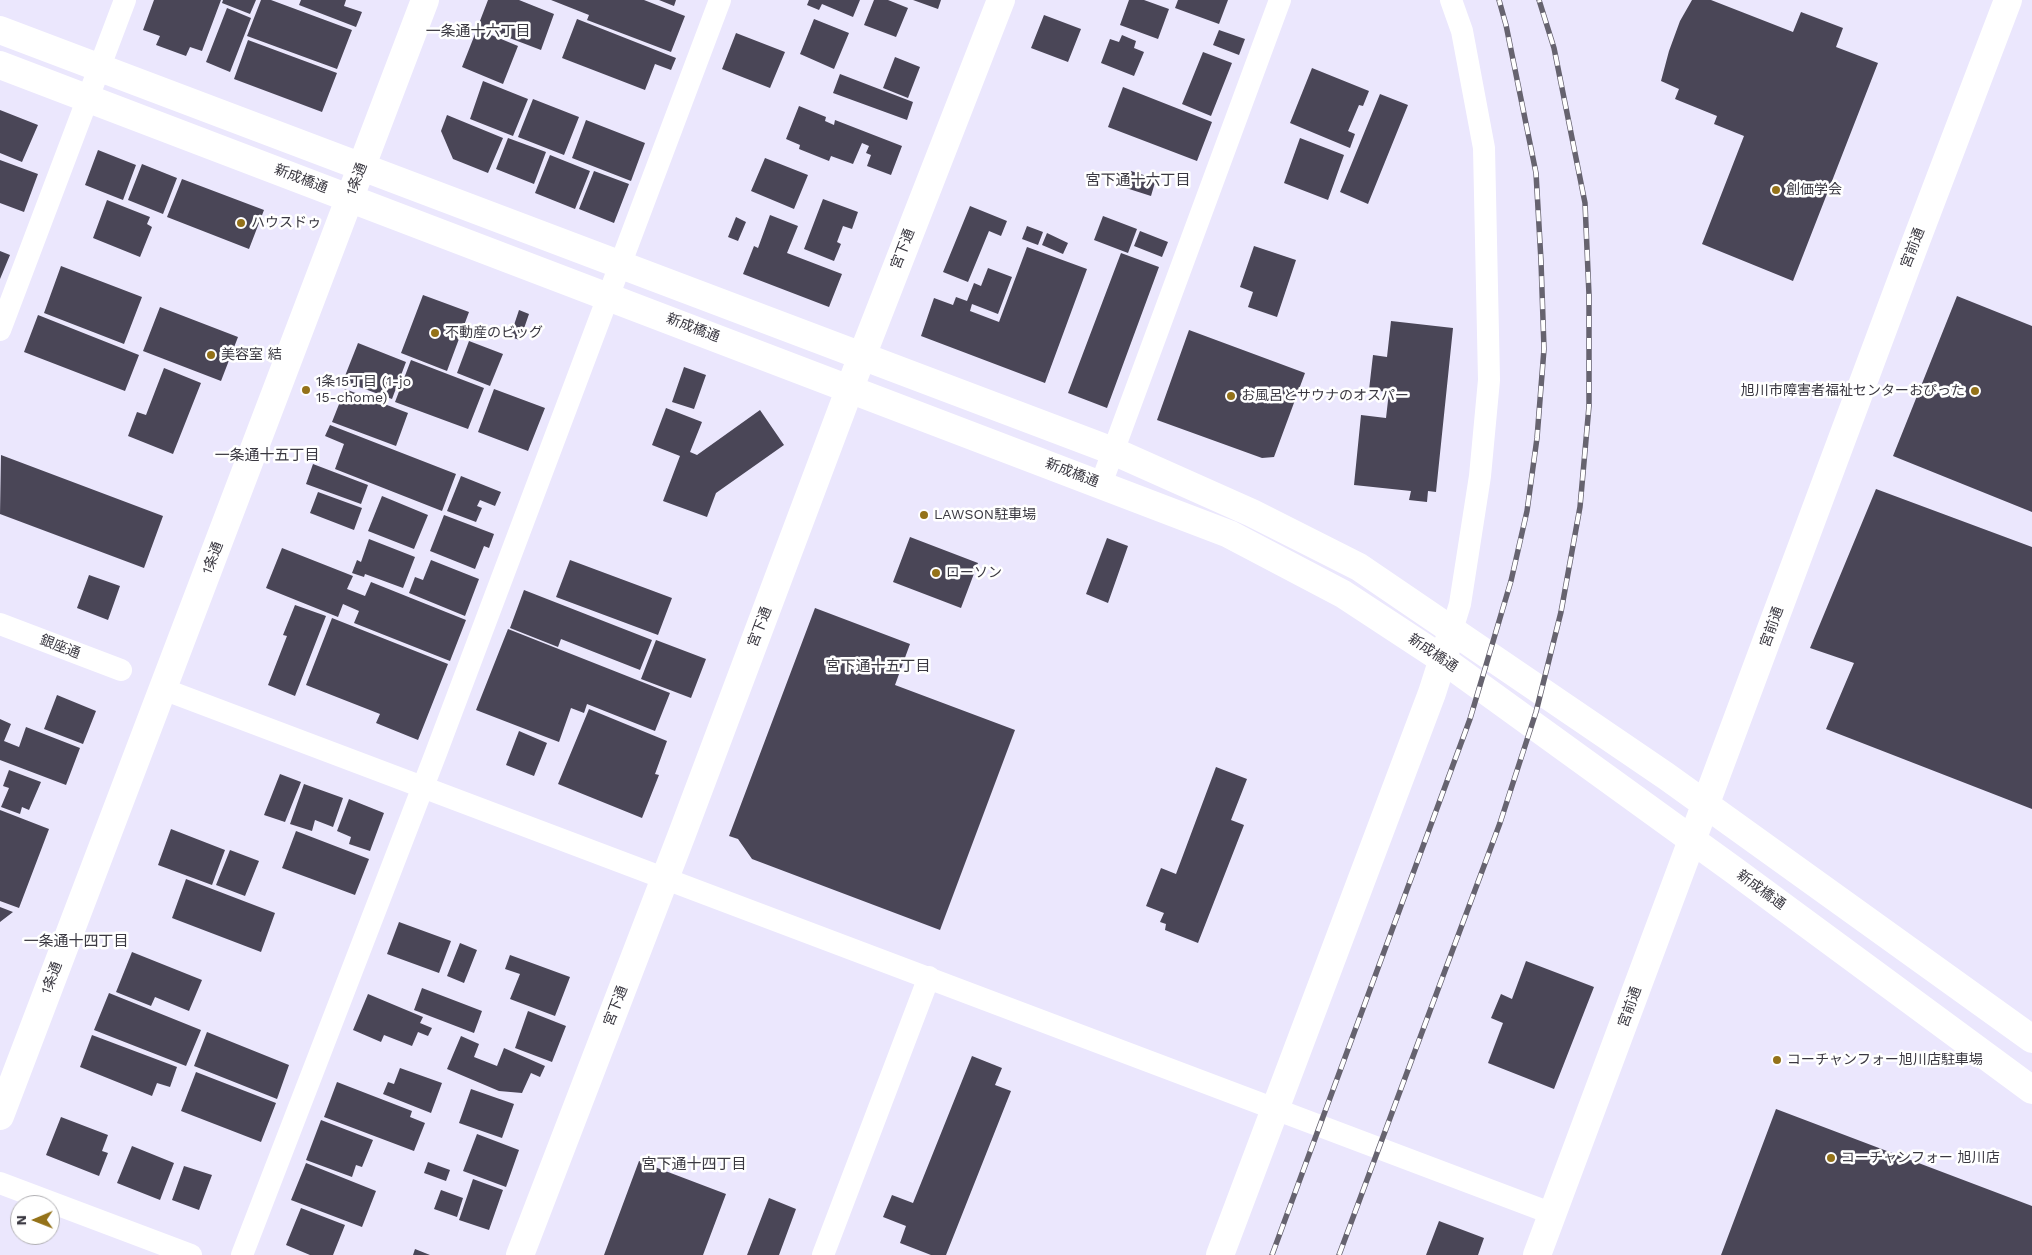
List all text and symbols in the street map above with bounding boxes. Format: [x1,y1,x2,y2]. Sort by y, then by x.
district label: 一条通十六丁目 [426,23,530,41]
street label: 1条通 [343,160,371,198]
street label: 新成橋通 [272,161,330,197]
district label: 宮下通十六丁目 [1086,172,1190,190]
place label: 創価学会 [1786,182,1842,198]
marker: 創価学会 [1770,184,1782,196]
place label: ハウスドゥ [251,215,321,231]
marker: ハウスドゥ [235,217,247,229]
street label: 宮前通 [1898,225,1928,271]
street label: 宮下通 [888,226,918,272]
street label: 新成橋通 [664,310,722,346]
place label: 不動産のビッグ [445,325,543,341]
marker: 不動産のビッグ [429,327,441,339]
place label: 美容室 結 [221,347,282,363]
marker: 美容室 結 [205,349,217,361]
place label: 1条15丁目 (1-jo 15-chome) [316,374,411,407]
place label: 旭川市障害者福祉センターおぴった [1741,383,1965,399]
marker: 1条15丁目 (1-jo 15-chome) [300,384,312,396]
marker: 旭川市障害者福祉センターおぴった [1969,385,1981,397]
place label: お風呂とサウナのオスパー [1241,388,1409,404]
marker: お風呂とサウナのオスパー [1225,390,1237,402]
district label: 一条通十五丁目 [215,447,319,465]
street label: 新成橋通 [1043,455,1101,491]
place label: LAWSON駐車場 [934,507,1036,523]
marker: LAWSON駐車場 [918,509,930,521]
street label: 1条通 [199,539,227,577]
place label: ローソン [946,565,1002,581]
marker: ローソン [930,567,942,579]
street label: 宮下通 [745,604,775,650]
street label: 宮前通 [1757,604,1787,650]
street label: 新成橋通 [1405,630,1461,676]
street label: 銀座通 [37,632,83,662]
district label: 宮下通十五丁目 [826,658,930,676]
street label: 新成橋通 [1733,867,1789,913]
district label: 一条通十四丁目 [24,933,128,951]
street label: 1条通 [38,959,66,997]
street label: 宮下通 [601,983,631,1029]
street label: 宮前通 [1615,984,1645,1030]
place label: コーチャンフォー旭川店駐車場 [1787,1052,1983,1068]
marker: コーチャンフォー旭川店駐車場 [1771,1054,1783,1066]
place label: コーチャンフォー 旭川店 [1841,1150,2000,1166]
marker: コーチャンフォー 旭川店 [1825,1152,1837,1164]
district label: 宮下通十四丁目 [642,1156,746,1174]
north arrow [10,1195,60,1245]
text: N [13,1215,29,1226]

